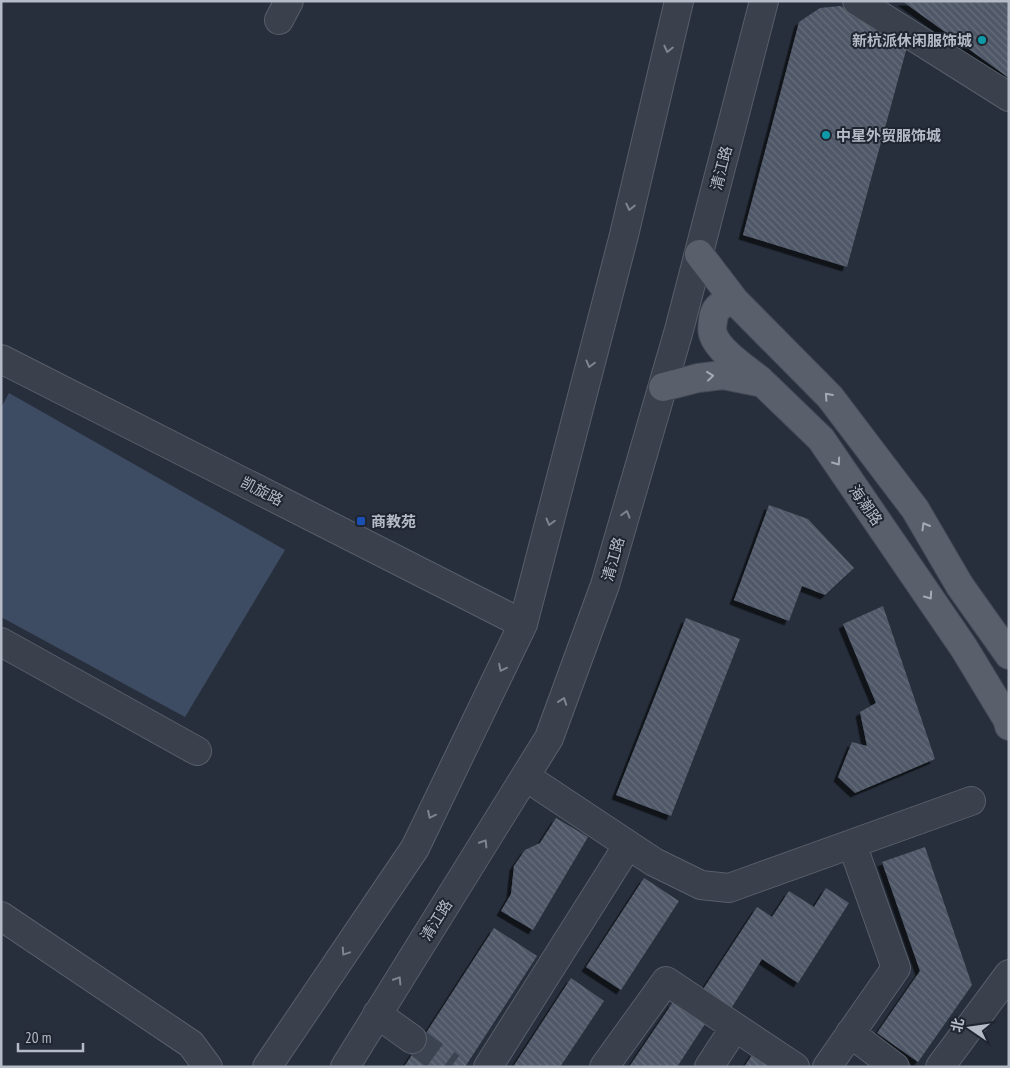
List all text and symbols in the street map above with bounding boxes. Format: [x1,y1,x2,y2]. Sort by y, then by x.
place label: 新杭派休闲服饰城 [852,31,972,50]
marker: 新杭派休闲服饰城 [976,34,988,46]
one-way arrow [663,44,674,53]
place label: 中星外贸服饰城 [836,126,941,145]
marker: 中星外贸服饰城 [820,129,832,141]
street label: 清江路 [706,144,736,192]
one-way arrow [625,202,636,211]
one-way arrow [585,360,596,369]
one-way arrow [706,371,714,382]
one-way arrow [825,392,834,401]
one-way arrow [830,457,840,466]
street label: 凯旋路 [238,472,286,510]
street label: 海潮路 [845,481,887,529]
one-way arrow [620,511,630,519]
place label: 商教苑 [371,512,416,531]
marker: 商教苑 [355,515,367,527]
one-way arrow [545,517,555,525]
one-way arrow [922,523,932,532]
street label: 清江路 [598,535,628,583]
one-way arrow [923,590,932,600]
one-way arrow [498,663,508,672]
one-way arrow [557,698,567,706]
one-way arrow [428,809,438,818]
one-way arrow [478,839,487,848]
street label: 清江路 [416,896,456,944]
one-way arrow [342,946,351,956]
one-way arrow [392,977,401,986]
north arrow [945,1003,995,1053]
text: 北 [947,1016,968,1034]
scale bar [18,1020,82,1052]
text: 20 m [25,1028,51,1047]

